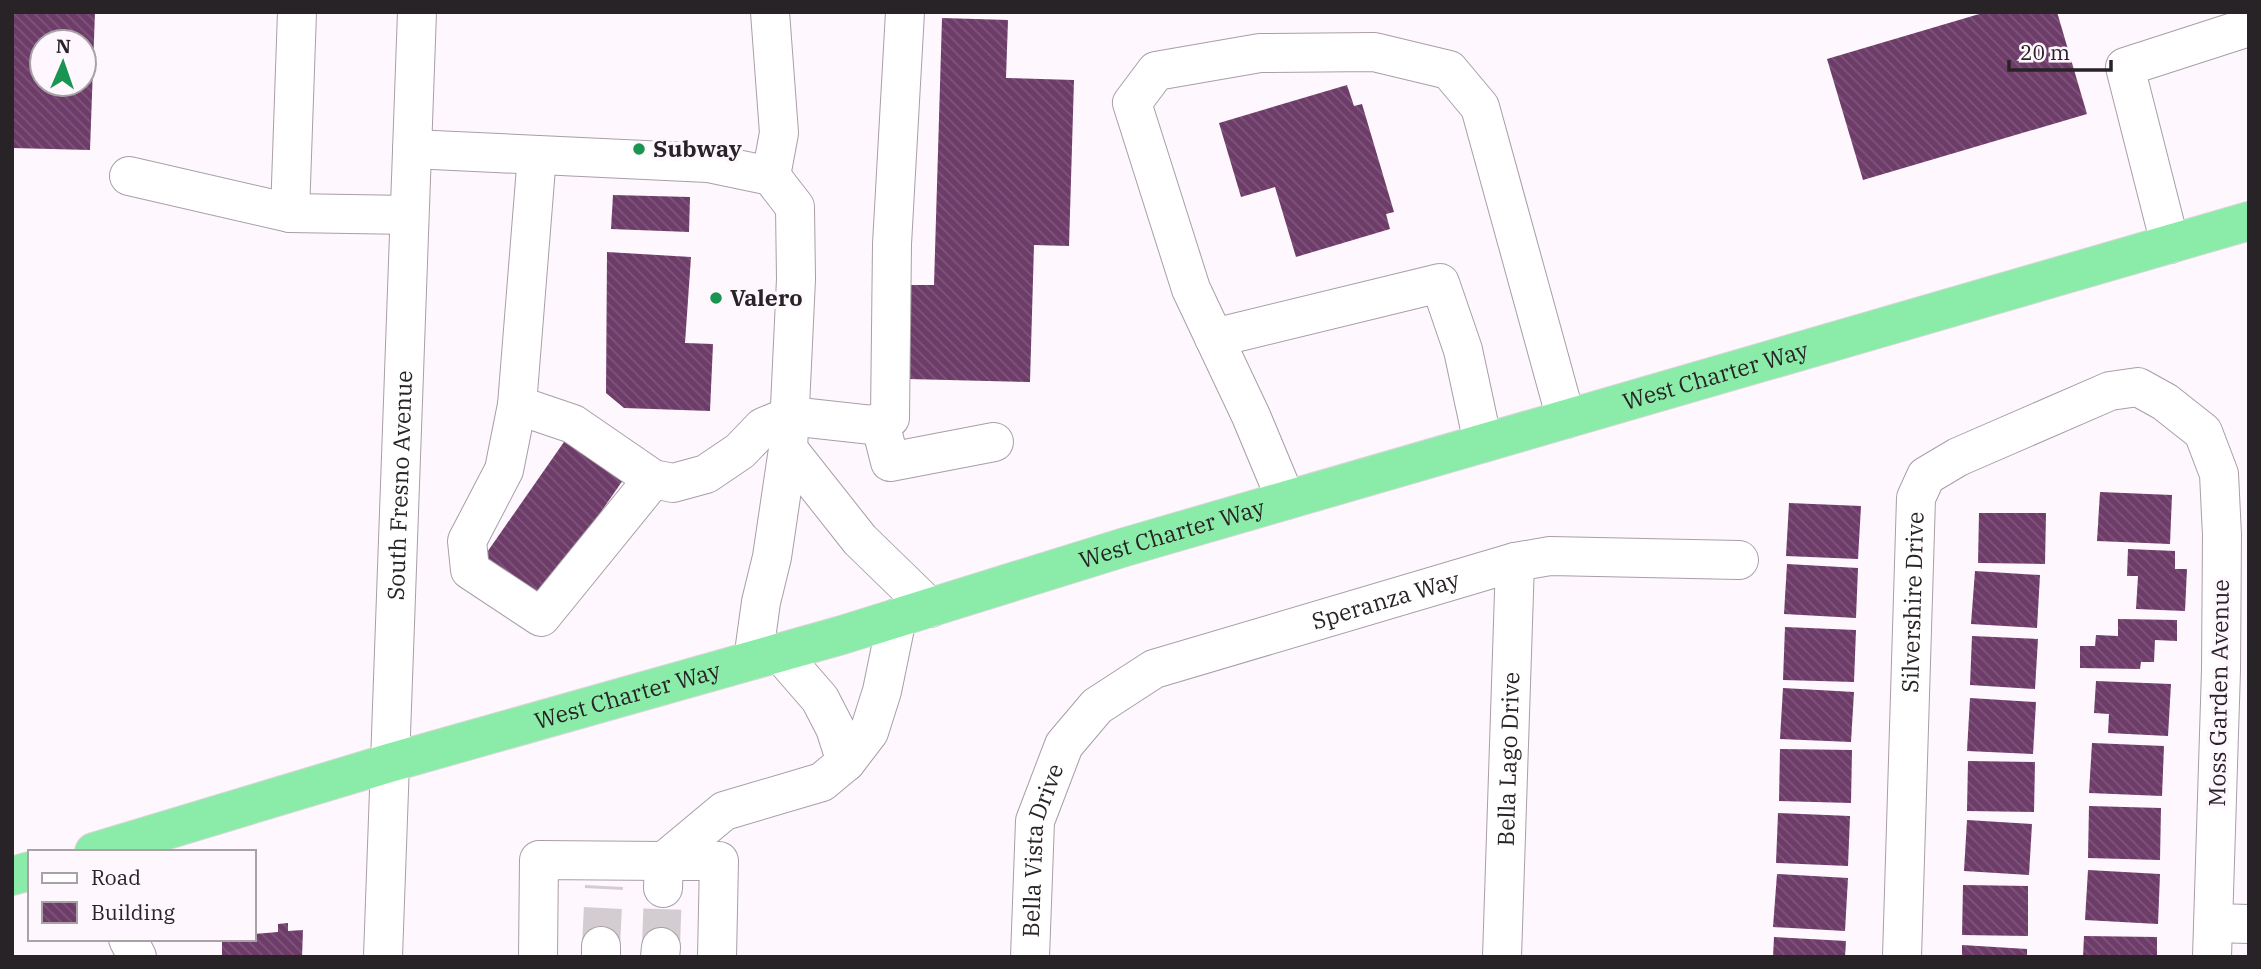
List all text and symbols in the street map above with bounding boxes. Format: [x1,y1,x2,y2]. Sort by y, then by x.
north arrow [28,28,98,98]
scale bar [2009,28,2110,72]
text: N [56,34,72,58]
text: 20 m [2020,38,2070,66]
place label: Subway [653,133,742,163]
marker: Subway [631,141,647,157]
place label: Valero [730,282,803,312]
marker: Valero [708,290,724,306]
street label: West Charter Way [1619,333,1812,416]
street label: South Fresno Avenue [380,370,418,601]
street label: West Charter Way [1075,491,1269,574]
street label: Silvershire Drive [1894,511,1930,693]
street label: Speranza Way [1308,563,1463,635]
street label: Moss Garden Avenue [2201,579,2235,807]
street label: West Charter Way [531,654,724,735]
street label: Bella Lago Drive [1490,671,1525,847]
street label: Bella Vista Drive [1015,759,1070,938]
legend [28,850,256,941]
text: Road [91,863,141,891]
text: Building [91,898,176,926]

